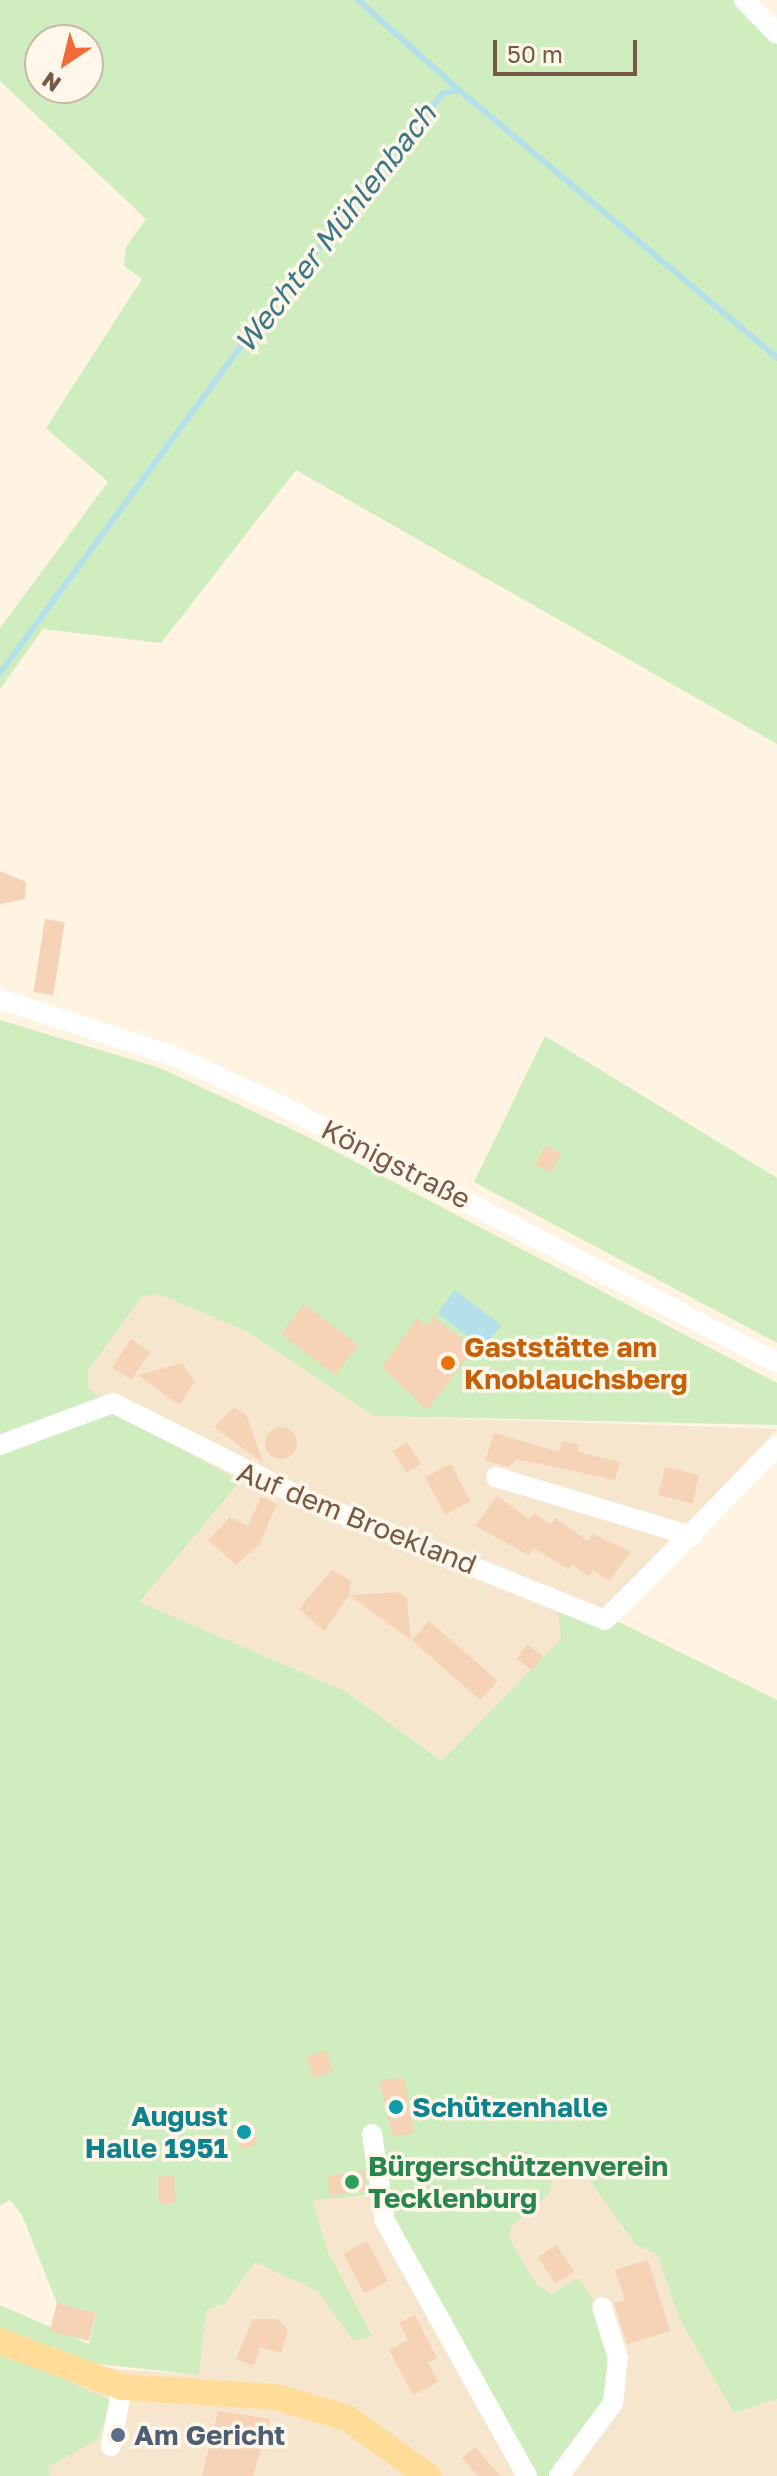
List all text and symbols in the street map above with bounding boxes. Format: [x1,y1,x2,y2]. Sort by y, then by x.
north arrow [24,24,104,104]
scale bar [497,24,641,74]
text: 50 m [507,39,563,68]
text: N [37,67,66,98]
water label: Wechter Mühlenbach [227,96,443,360]
street label: Königstraße [316,1112,476,1216]
place label: Gaststätte am Knoblauchsberg [464,1330,688,1396]
marker: Gaststätte am Knoblauchsberg [439,1354,457,1372]
street label: Auf dem Broekland [232,1455,482,1581]
place label: Schützenhalle [412,2090,608,2124]
marker: Schützenhalle [387,2098,405,2116]
place label: August Halle 1951 [85,2099,228,2165]
marker: August Halle 1951 [235,2123,253,2141]
place label: Bürgerschützenverein Tecklenburg [368,2149,668,2215]
marker: Bürgerschützenverein Tecklenburg [343,2173,361,2191]
place label: Am Gericht [134,2418,285,2452]
marker: Am Gericht [109,2426,127,2444]

